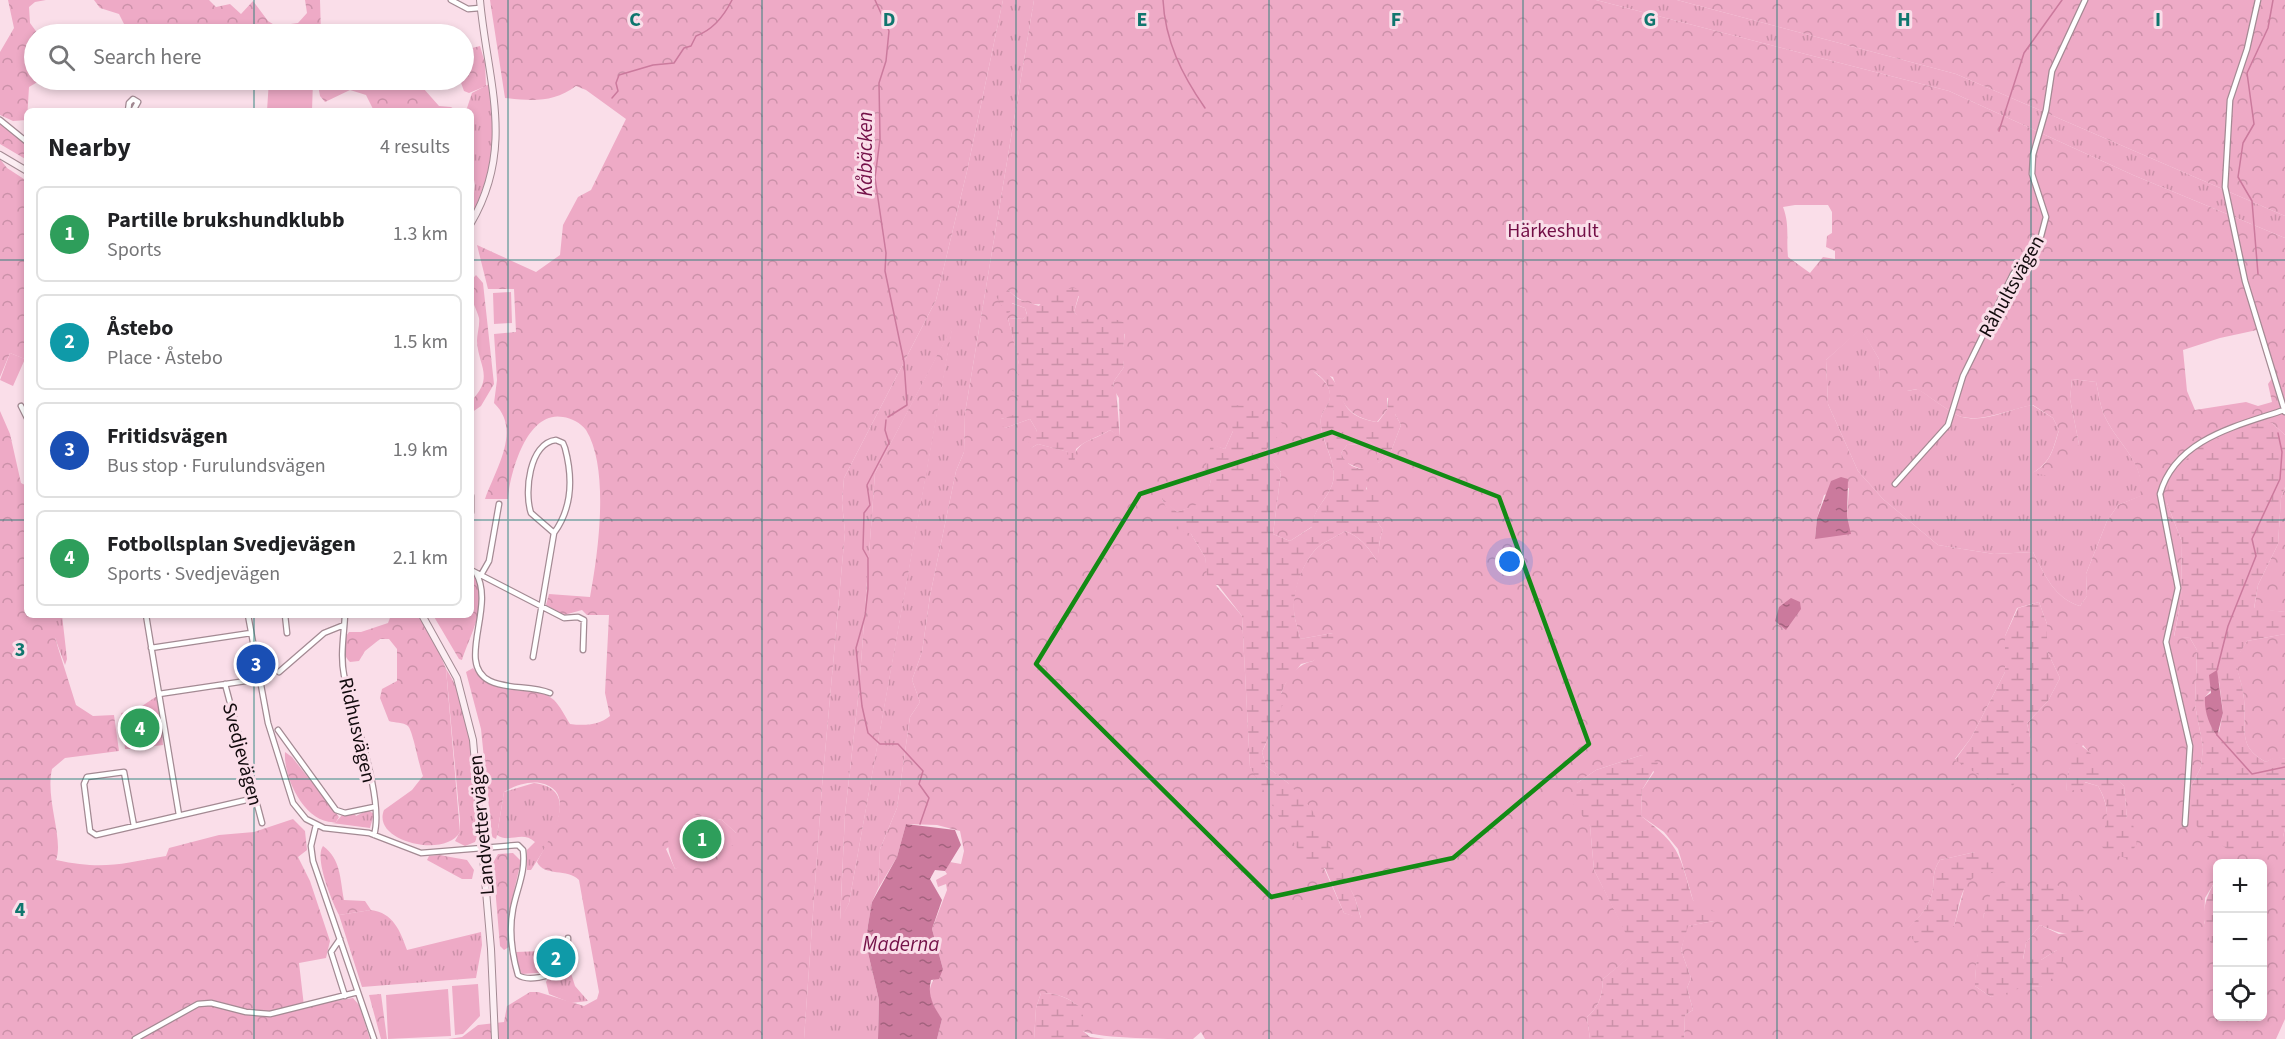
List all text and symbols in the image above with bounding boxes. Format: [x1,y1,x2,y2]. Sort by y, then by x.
text: C [629,6,641,34]
text: D [883,6,895,34]
text: E [1137,6,1147,34]
text: F [1391,6,1401,34]
text: G [1644,6,1656,34]
text: H [1897,6,1911,34]
text: I [2155,6,2161,34]
search box [24,24,474,90]
icon: search [45,41,78,74]
text: Search here [93,41,201,73]
water label: Kåbäcken [850,111,880,197]
text: Nearby [48,129,131,166]
text: 4 results [380,133,450,161]
text: Partille brukshundklubb [107,204,345,236]
park label: Härkeshult [1507,217,1599,245]
text: 1 [64,220,75,248]
text: 1.3 km [393,220,448,248]
street label: Råhultsvägen [1972,230,2051,343]
text: Sports [107,236,162,264]
text: Åstebo [107,312,173,344]
text: 2 [64,328,75,356]
text: 1.5 km [393,328,448,356]
text: Place · Åstebo [107,344,223,372]
text: Fritidsvägen [107,420,228,452]
text: 3 [64,436,75,464]
text: 1.9 km [393,436,448,464]
text: Bus stop · Furulundsvägen [107,452,326,480]
text: Fotbollsplan Svedjevägen [107,528,356,560]
text: 4 [64,544,75,572]
text: 2.1 km [393,544,448,572]
your location [1495,547,1524,576]
text: Sports · Svedjevägen [107,560,280,588]
text: 3 [15,636,25,664]
pin: 3 [236,642,276,686]
street label: Ridhusvägen [331,675,383,786]
street label: Svedjevägen [215,700,269,809]
pin: 4 [120,706,160,750]
street label: Landvettervägen [462,754,502,896]
pin: 1 [682,816,722,862]
map controls [2213,859,2267,1021]
button: + [2213,859,2267,913]
text: 4 [15,896,26,924]
button: − [2213,913,2267,967]
water label: Maderna [863,929,939,959]
pin: 2 [536,936,576,980]
button: locate [2213,967,2267,1021]

